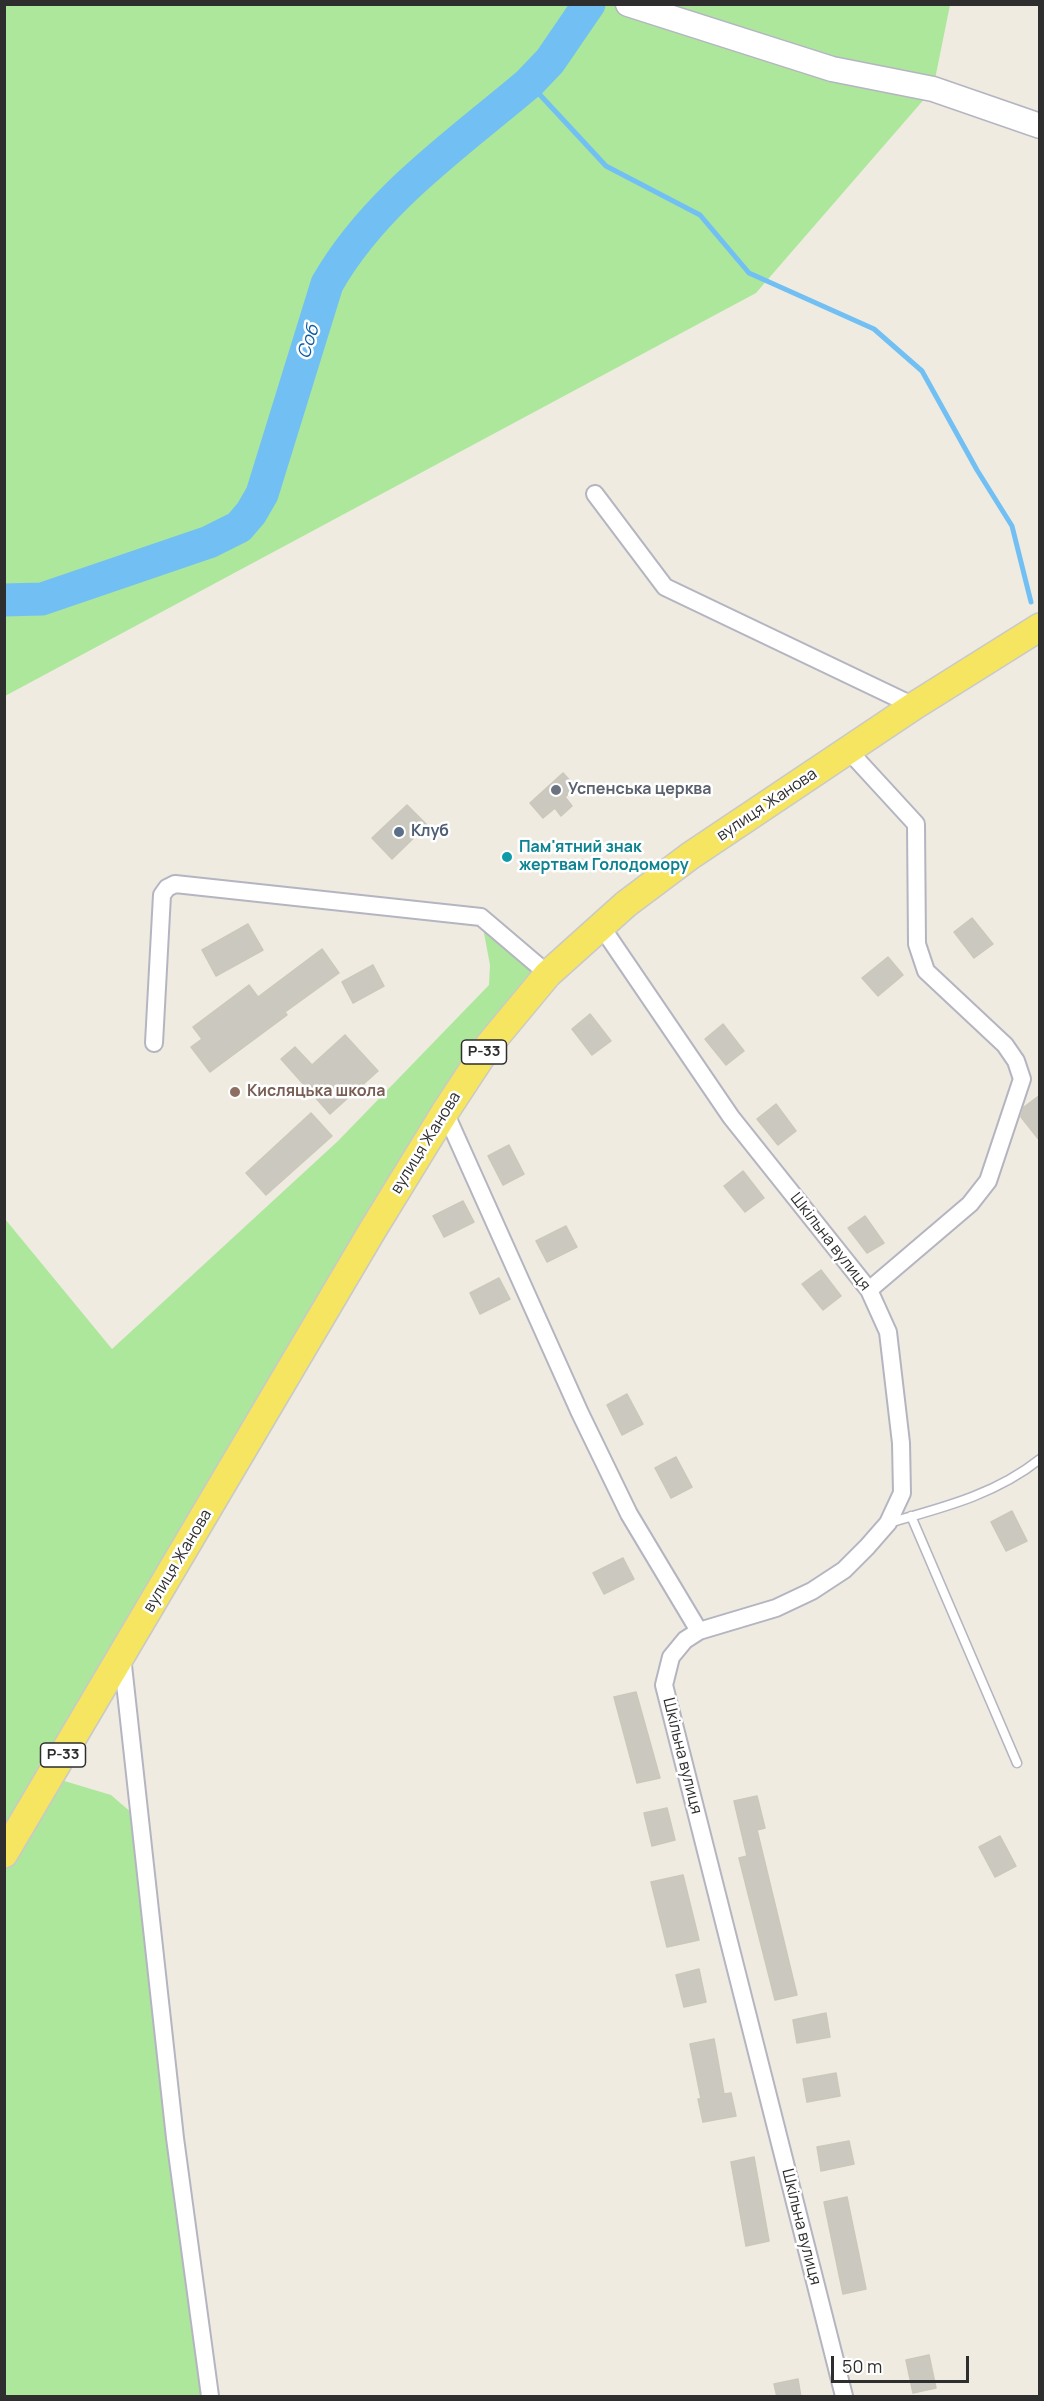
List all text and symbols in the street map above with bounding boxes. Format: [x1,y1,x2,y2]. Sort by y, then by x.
water label: Соб [294,323,324,361]
street label: вулиця Жанова [713,764,821,846]
place label: Успенська церква [568,780,711,800]
marker: Успенська церква [549,783,563,797]
place label: Клуб [411,822,449,842]
marker: Клуб [392,825,406,839]
place label: Пам'ятний знак жертвам Голодомору [519,838,689,876]
marker: Пам'ятний знак жертвам Голодомору [500,850,514,864]
road number: Р-33 [462,1040,506,1064]
place label: Кисляцька школа [247,1082,386,1102]
marker: Кисляцька школа [228,1085,242,1099]
street label: вулиця Жанова [387,1089,465,1197]
street label: Шкільна вулиця [786,1189,874,1295]
street label: вулиця Жанова [140,1506,216,1616]
street label: Шкільна вулиця [658,1696,706,1816]
road number: Р-33 [40,1743,86,1767]
street label: Шкільна вулиця [777,2167,825,2287]
scale bar [834,2344,972,2382]
text: 50 m [842,2354,882,2378]

